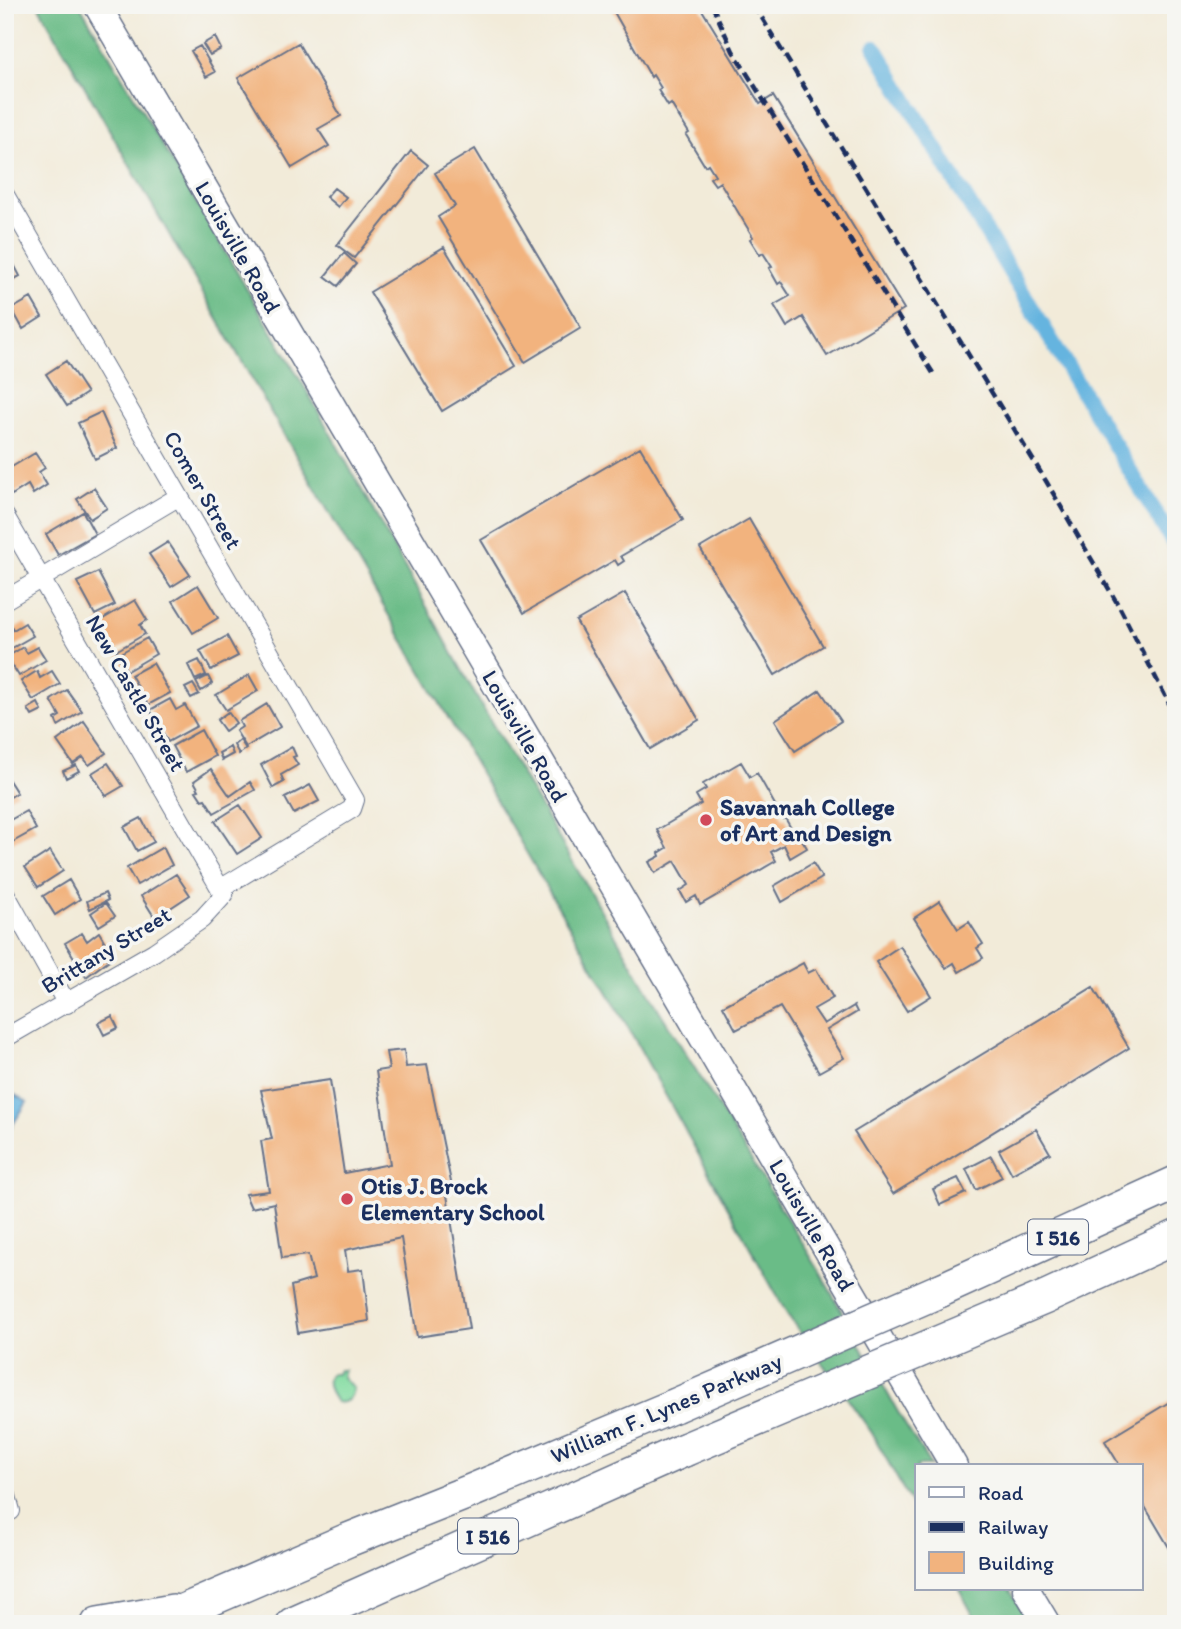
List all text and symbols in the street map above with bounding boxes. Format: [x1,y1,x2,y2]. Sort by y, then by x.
street label: Louisville Road [189,176,287,318]
street label: Comer Street [158,426,248,555]
street label: New Castle Street [80,610,192,776]
street label: Louisville Road [476,665,574,807]
place label: Savannah College of Art and Design [720,793,895,847]
marker: Savannah College of Art and Design [698,812,714,828]
street label: Brittany Street [36,900,176,1000]
street label: Louisville Road [763,1154,861,1296]
place label: Otis J. Brock Elementary School [361,1172,545,1226]
marker: Otis J. Brock Elementary School [339,1191,355,1207]
road number: I 516 [1028,1220,1088,1254]
street label: William F. Lynes Parkway [546,1346,786,1469]
legend [915,1464,1142,1590]
text: Road [978,1480,1024,1505]
text: Railway [978,1514,1048,1539]
road number: I 516 [458,1518,518,1554]
text: Building [978,1550,1054,1575]

